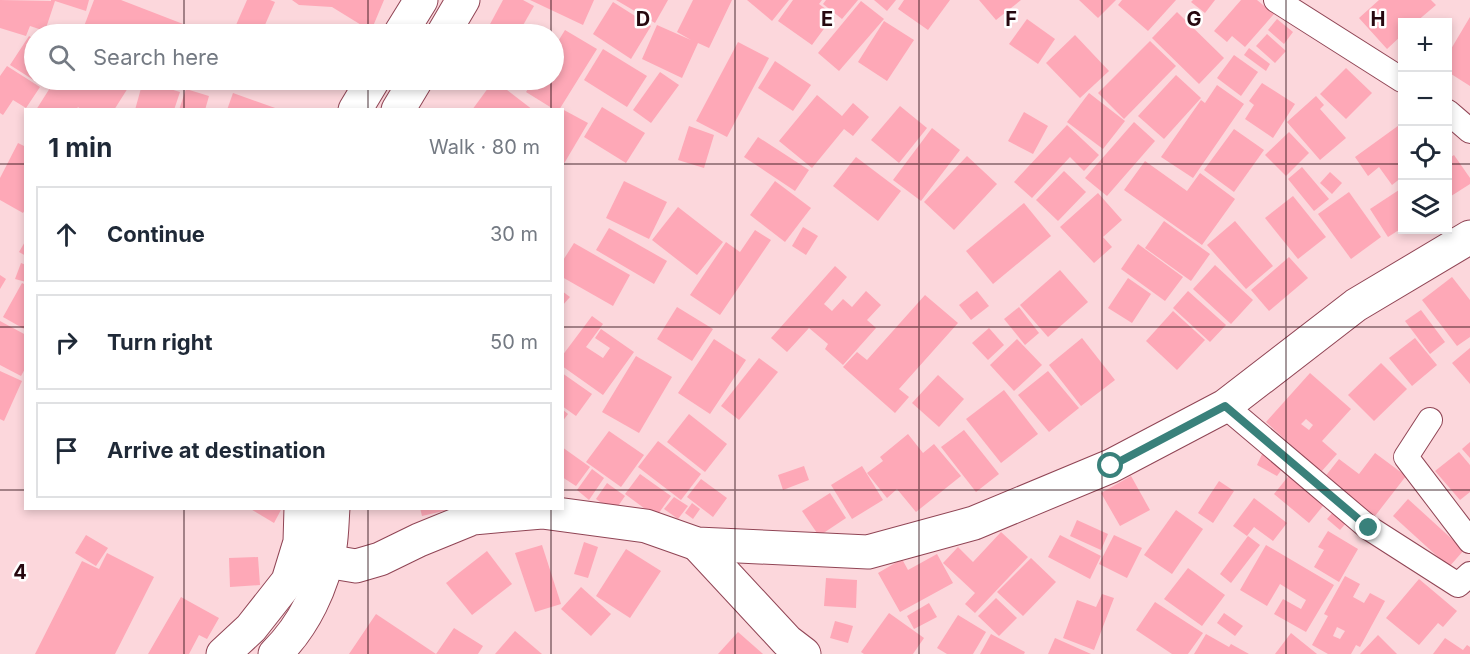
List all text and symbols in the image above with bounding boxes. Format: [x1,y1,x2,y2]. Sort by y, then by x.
text: D [636,7,650,31]
text: E [821,7,833,31]
text: F [1005,7,1017,31]
text: G [1186,7,1202,31]
text: H [1371,7,1385,31]
map controls [1398,18,1452,234]
button: + [1398,18,1452,72]
search box [24,24,564,90]
icon: search [45,41,78,74]
text: Search here [93,44,219,70]
button: − [1398,72,1452,126]
button: locate [1398,126,1452,180]
text: 1 min [48,132,112,163]
text: Walk · 80 m [429,135,540,159]
button: layers [1398,180,1452,234]
icon: ahead [50,218,83,251]
text: Continue [107,221,205,247]
text: 30 m [490,222,538,246]
icon: right [50,326,83,359]
text: Turn right [107,329,213,355]
text: 50 m [490,330,538,354]
icon: arrive [50,434,83,467]
text: Arrive at destination [107,437,326,463]
route start [1097,452,1123,478]
route end [1355,514,1381,540]
text: 4 [13,560,27,584]

